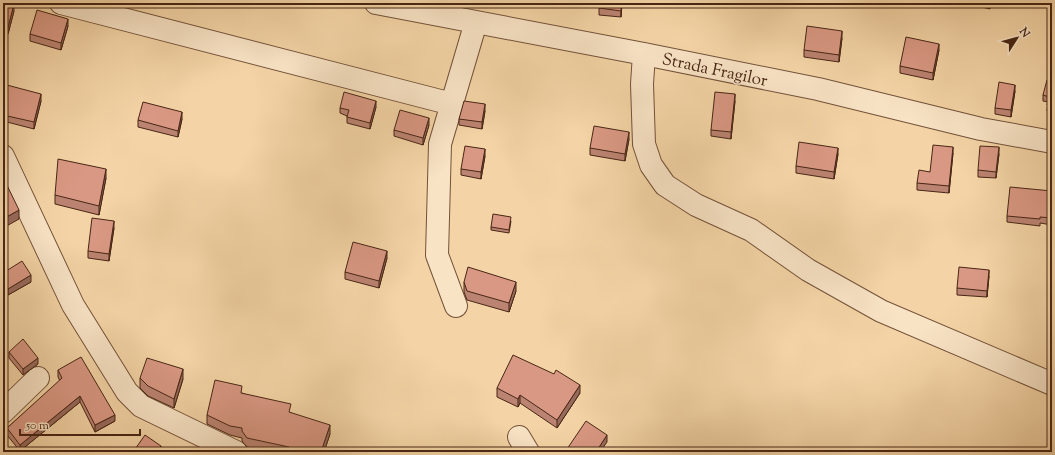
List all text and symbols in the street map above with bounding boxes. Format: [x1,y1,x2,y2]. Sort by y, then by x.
north arrow [997,18,1037,58]
text: N [1015,24,1033,41]
street label: Strada Fragilor [660,48,770,94]
scale bar [20,411,140,437]
text: 50 m [25,417,49,435]

